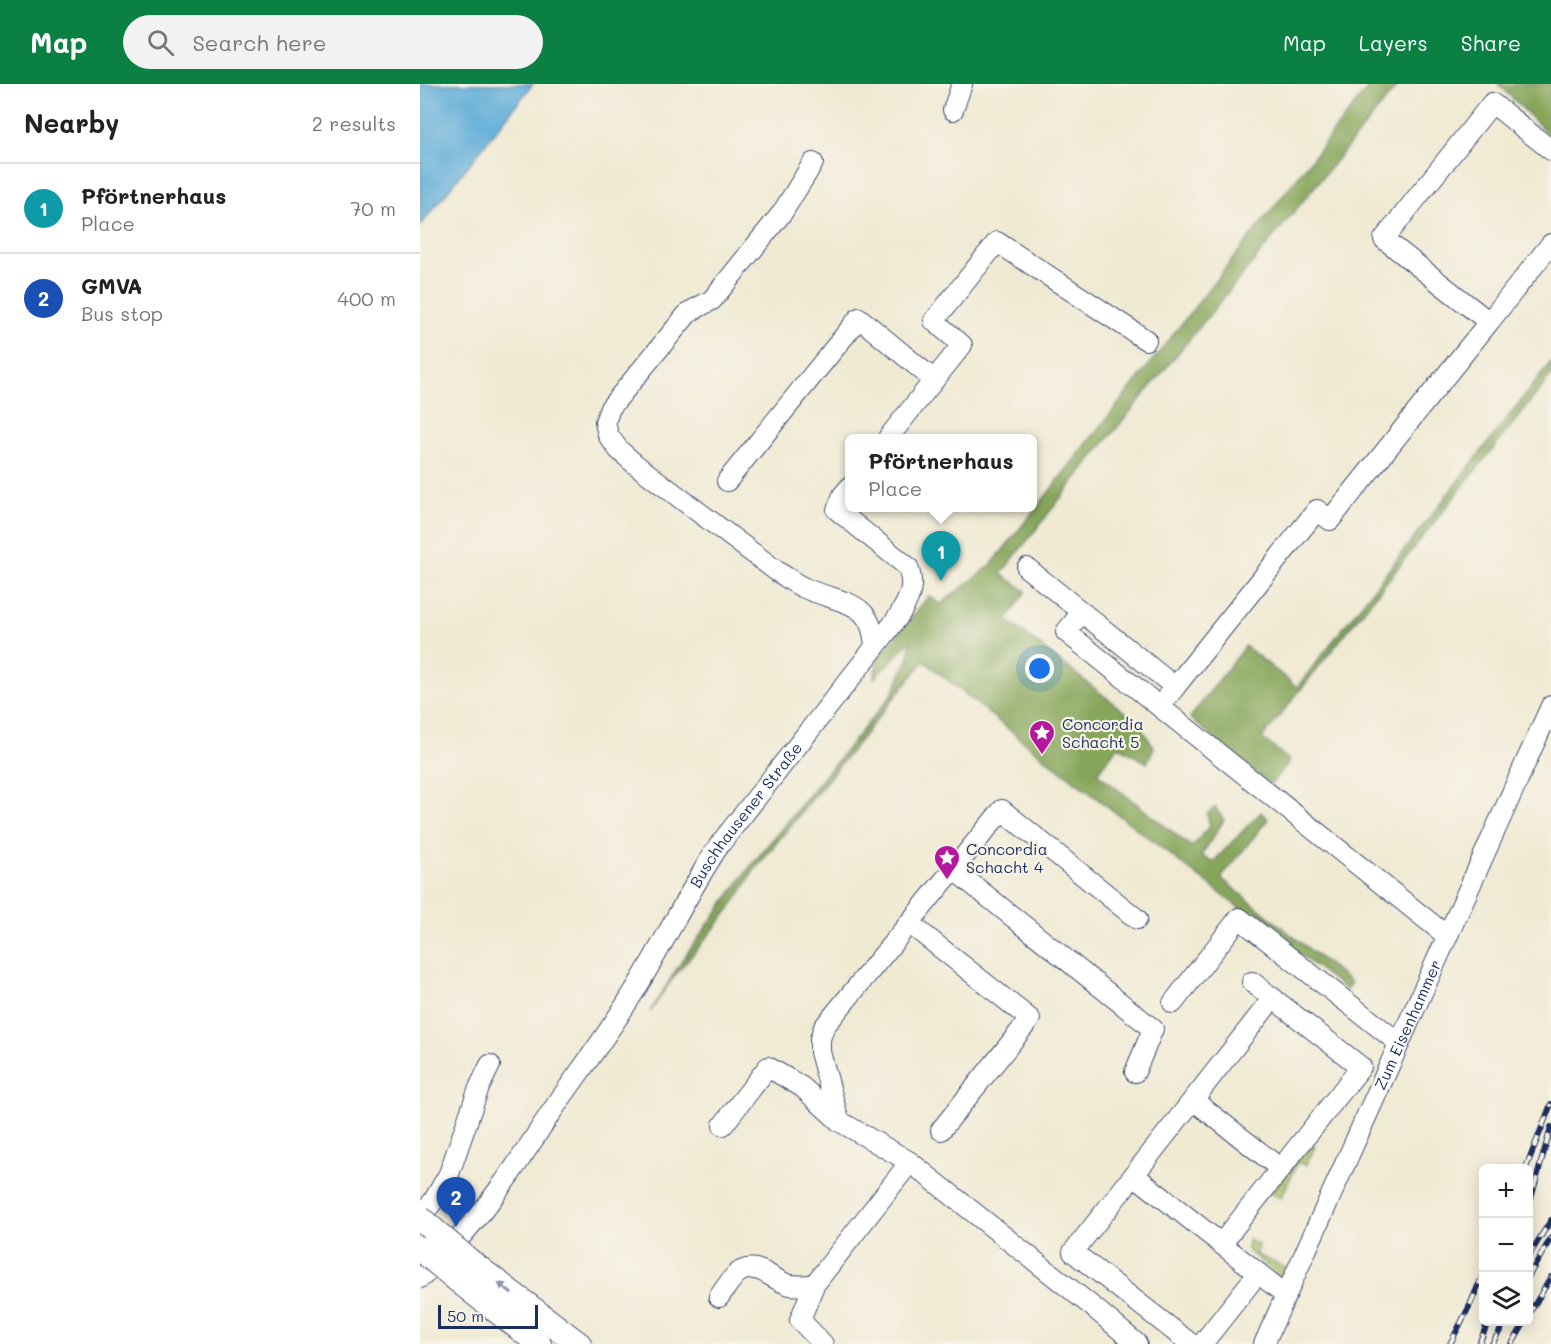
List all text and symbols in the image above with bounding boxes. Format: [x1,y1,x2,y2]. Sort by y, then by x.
search box [123,15,543,69]
text: Map [30,24,87,60]
icon: search [144,26,177,59]
text: Search here [192,28,326,57]
text: Map [1283,29,1326,56]
text: Layers [1359,29,1428,56]
text: Share [1461,29,1521,56]
text: Nearby [24,106,119,140]
text: 2 results [312,110,396,136]
text: Pförtnerhaus [81,181,226,210]
text: 1 [39,195,48,221]
text: 70 m [350,195,396,221]
text: Place [81,210,135,236]
text: GMVA [81,271,142,300]
text: 2 [38,285,49,311]
text: 400 m [337,285,396,311]
text: Bus stop [81,300,163,326]
popup [845,434,1037,512]
text: Pförtnerhaus [868,446,1014,475]
text: Place [868,475,922,501]
pin: 1 [922,532,960,581]
your location [1025,654,1054,683]
place label: Concordia Schacht 5 [1062,713,1144,752]
place icon: Concordia Schacht 5 [1027,718,1057,756]
street label: Buschhausener Straße [684,737,806,891]
place label: Concordia Schacht 4 [966,838,1048,877]
place icon: Concordia Schacht 4 [932,843,962,881]
street label: Zum Eisenhammer [1369,956,1446,1093]
map controls [1479,1164,1533,1326]
button: + [1479,1164,1533,1218]
pin: 2 [436,1178,476,1227]
button: − [1479,1218,1533,1272]
button: layers [1479,1272,1533,1326]
one-way arrow [497,1282,513,1294]
scale bar [438,1302,538,1330]
text: 50 m [447,1305,484,1326]

